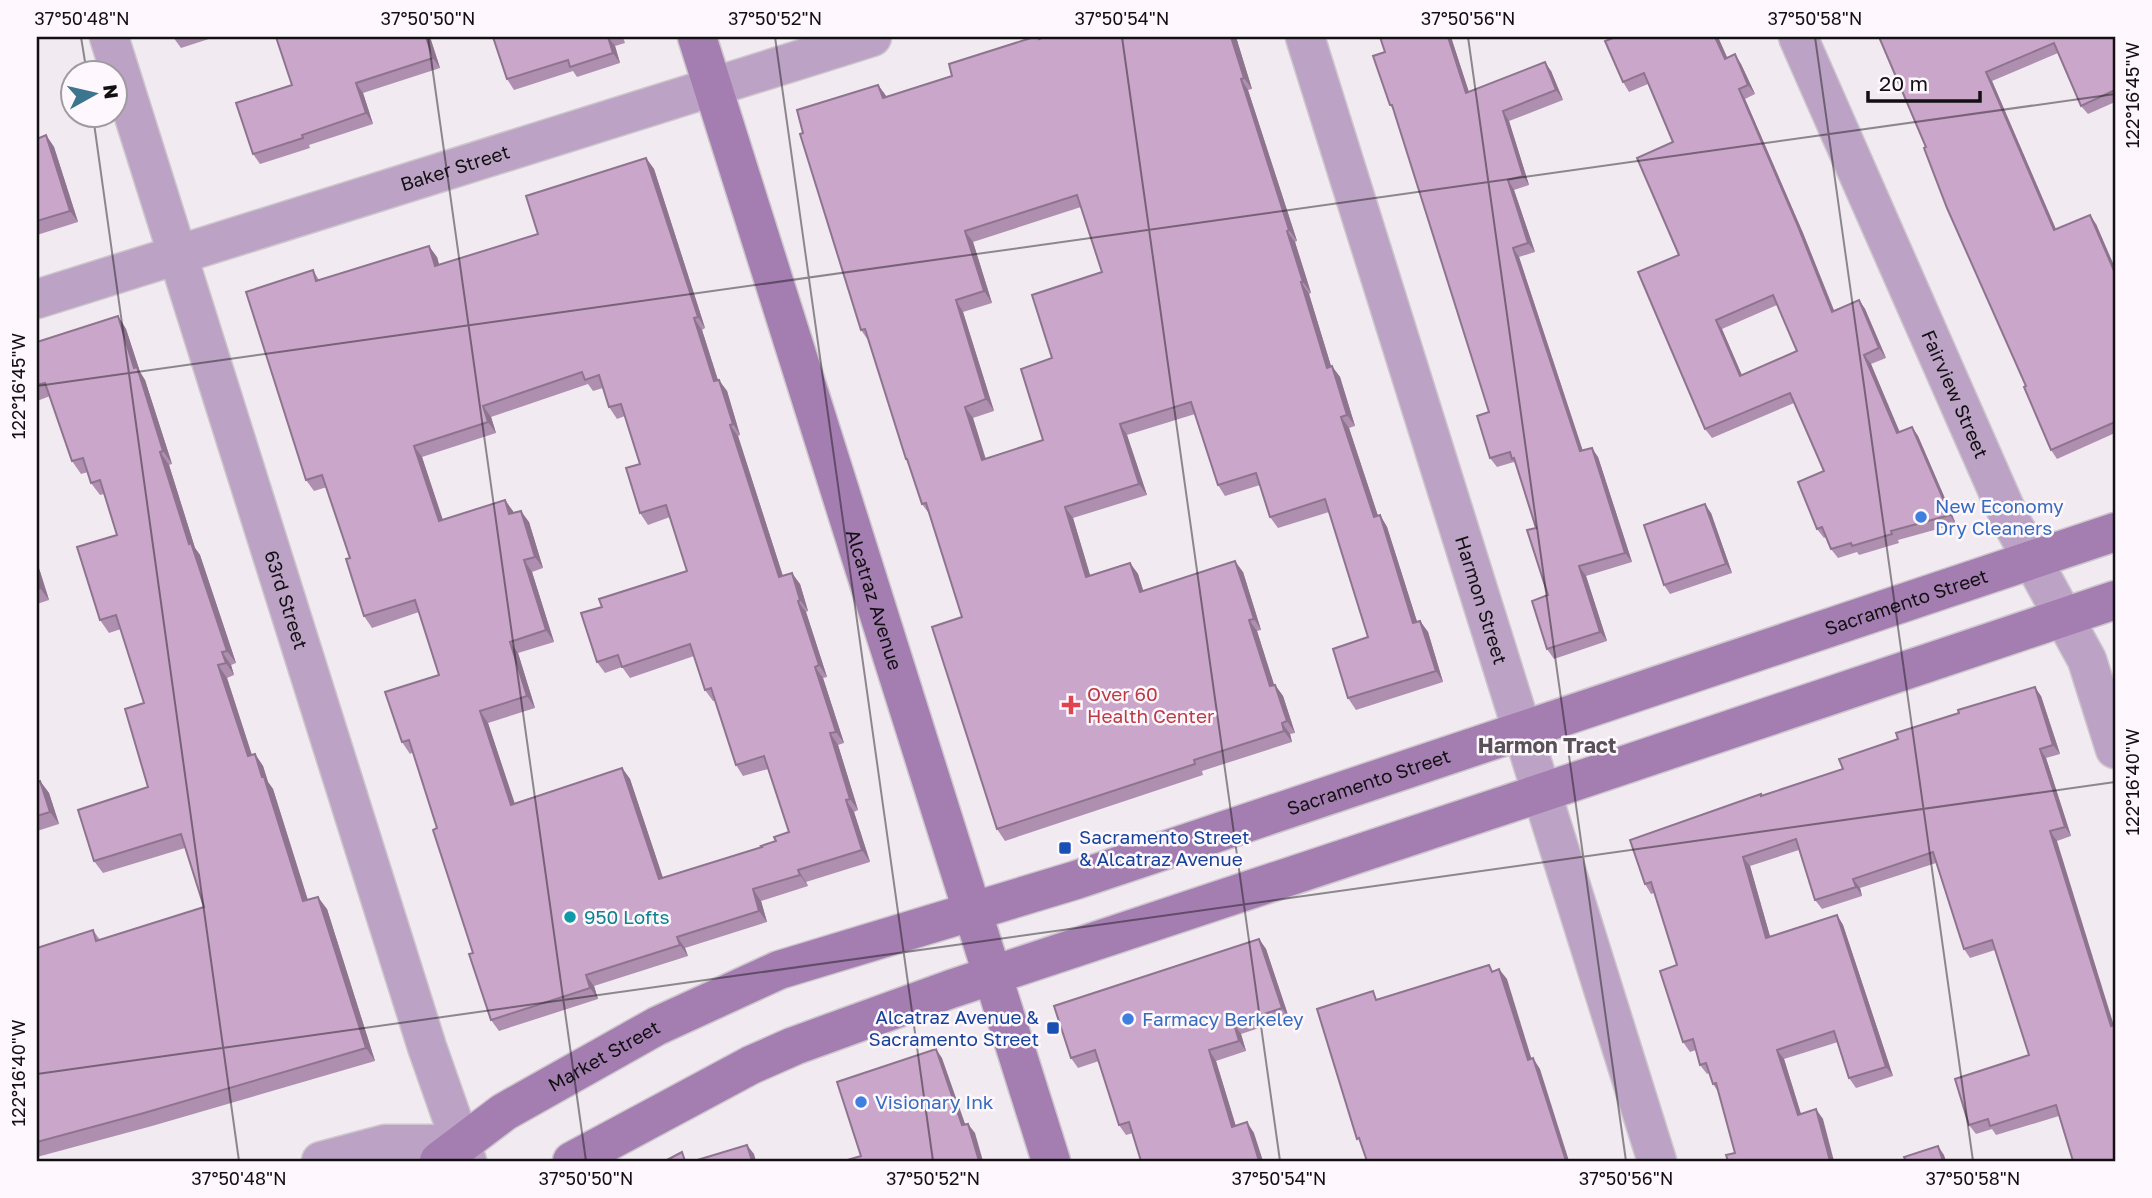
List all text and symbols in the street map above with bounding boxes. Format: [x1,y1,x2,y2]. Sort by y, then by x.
text: 37°50'48"N [34,7,130,29]
text: 37°50'50"N [381,7,475,29]
text: 37°50'52"N [728,7,822,29]
text: 37°50'54"N [1075,7,1169,29]
text: 37°50'56"N [1421,7,1515,29]
text: 37°50'58"N [1768,7,1862,29]
text: 122°16'45"W [2121,42,2143,148]
north arrow [60,60,130,130]
scale bar [1868,60,1980,104]
text: 20 m [1879,70,1928,96]
text: N [99,83,124,100]
street label: Baker Street [397,139,512,195]
street label: Fairview Street [1917,326,1994,461]
text: 122°16'45"W [7,333,29,439]
place label: New Economy Dry Cleaners [1935,494,2064,539]
marker: New Economy Dry Cleaners [1913,509,1929,525]
street label: Alcatraz Avenue [842,526,908,673]
street label: Harmon Street [1451,533,1513,667]
street label: 63rd Street [260,547,313,652]
street label: Sacramento Street [1821,563,1991,639]
place label: Over 60 Health Center [1087,682,1215,727]
marker: Over 60 Health Center [1061,695,1081,715]
text: 122°16'40"W [2121,728,2143,836]
district label: Harmon Tract [1478,732,1616,758]
street label: Sacramento Street [1284,744,1453,820]
place label: Sacramento Street & Alcatraz Avenue [1079,825,1250,870]
marker: Sacramento Street & Alcatraz Avenue [1057,840,1073,856]
place label: 950 Lofts [584,905,670,928]
marker: 950 Lofts [562,909,578,925]
place label: Alcatraz Avenue & Sacramento Street [868,1005,1039,1050]
place label: Farmacy Berkeley [1142,1007,1304,1030]
marker: Farmacy Berkeley [1120,1011,1136,1027]
street label: Market Street [544,1015,664,1096]
text: 122°16'40"W [7,1019,29,1127]
marker: Alcatraz Avenue & Sacramento Street [1045,1020,1061,1036]
place label: Visionary Ink [875,1090,994,1113]
marker: Visionary Ink [853,1094,869,1110]
text: 37°50'48"N [191,1167,287,1189]
text: 37°50'50"N [539,1167,633,1189]
text: 37°50'52"N [886,1167,980,1189]
text: 37°50'54"N [1232,1167,1326,1189]
text: 37°50'56"N [1579,1167,1673,1189]
text: 37°50'58"N [1926,1167,2020,1189]

